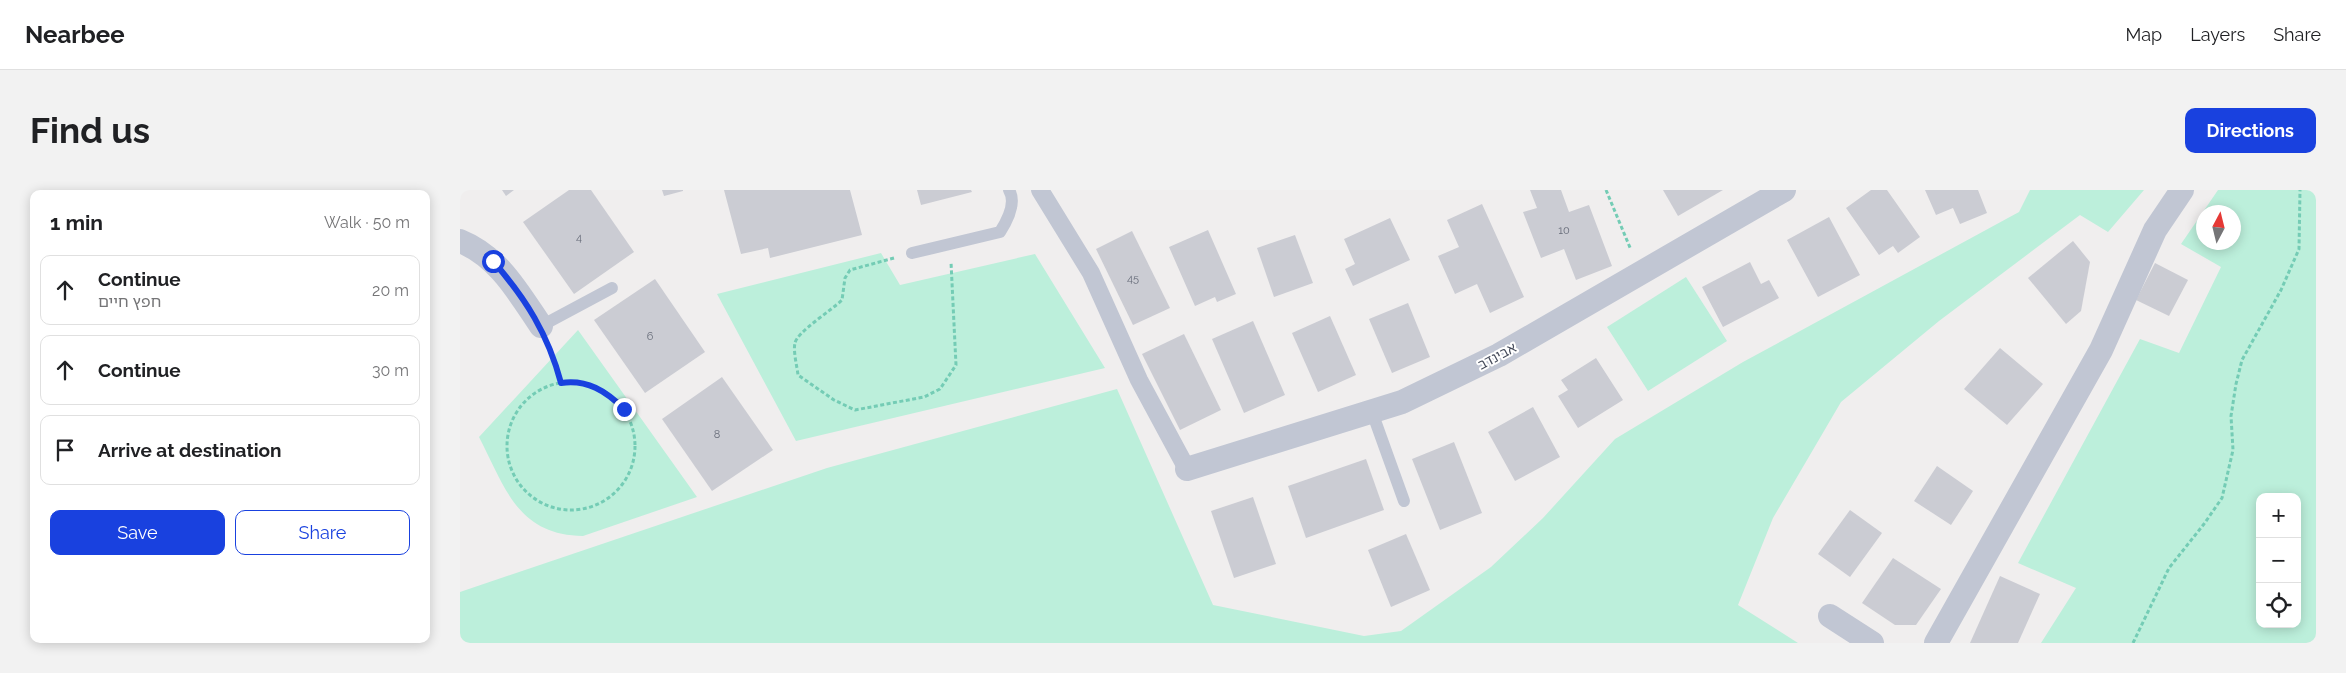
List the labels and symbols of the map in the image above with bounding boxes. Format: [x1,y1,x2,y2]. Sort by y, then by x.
north arrow [2196,205,2241,250]
house number: 10 [1558,224,1570,237]
house number: 4 [576,231,582,244]
route start [482,250,505,273]
house number: 45 [1127,272,1139,285]
house number: 6 [647,330,654,343]
street label: אבינדב [1475,339,1519,373]
route end [613,398,636,421]
house number: 8 [714,428,720,441]

